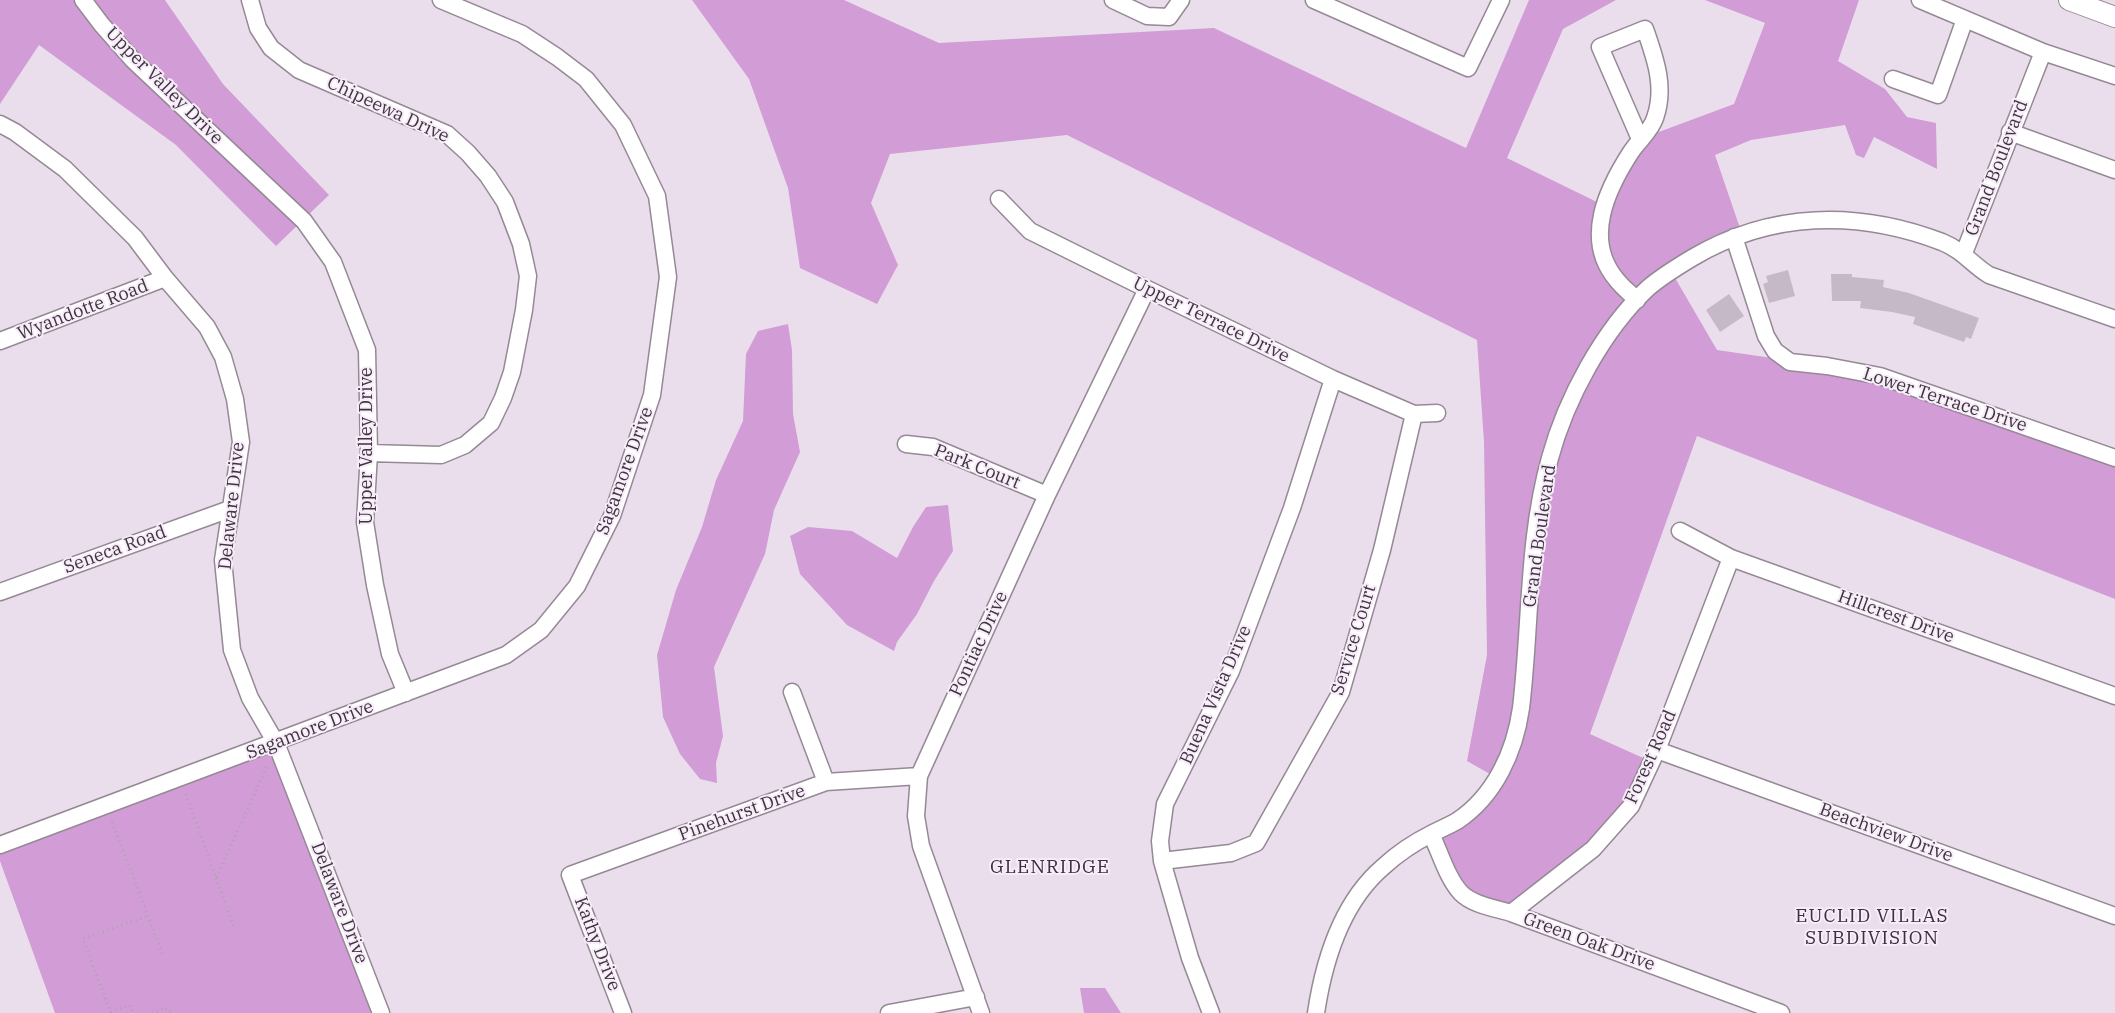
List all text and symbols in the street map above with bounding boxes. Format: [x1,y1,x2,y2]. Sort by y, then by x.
street label: Upper Valley Drive [101,23,227,149]
street label: Chipeewa Drive [323,72,453,148]
street label: Grand Boulevard [1961,97,2033,239]
street label: Upper Terrace Drive [1129,273,1293,367]
street label: Wyandotte Road [15,275,151,345]
street label: Lower Terrace Drive [1860,363,2030,437]
street label: Upper Valley Drive [356,367,378,525]
street label: Sagamore Drive [592,404,658,538]
street label: Park Court [931,440,1023,494]
street label: Delaware Drive [215,441,249,571]
street label: Grand Boulevard [1519,463,1561,609]
street label: Seneca Road [61,521,169,579]
street label: Service Court [1327,582,1381,698]
street label: Hillcrest Drive [1835,586,1957,648]
street label: Pontiac Drive [945,588,1013,700]
street label: Buena Vista Drive [1176,622,1256,768]
street label: Sagamore Drive [243,696,377,764]
street label: Forest Road [1621,707,1681,807]
street label: Pinehurst Drive [676,780,808,846]
street label: Beachview Drive [1816,799,1956,867]
street label: Delaware Drive [306,839,372,967]
district label: GLENRIDGE [989,857,1111,879]
street label: Kathy Drive [569,894,625,994]
district label: EUCLID VILLAS SUBDIVISION [1794,906,1950,950]
street label: Green Oak Drive [1520,908,1658,976]

